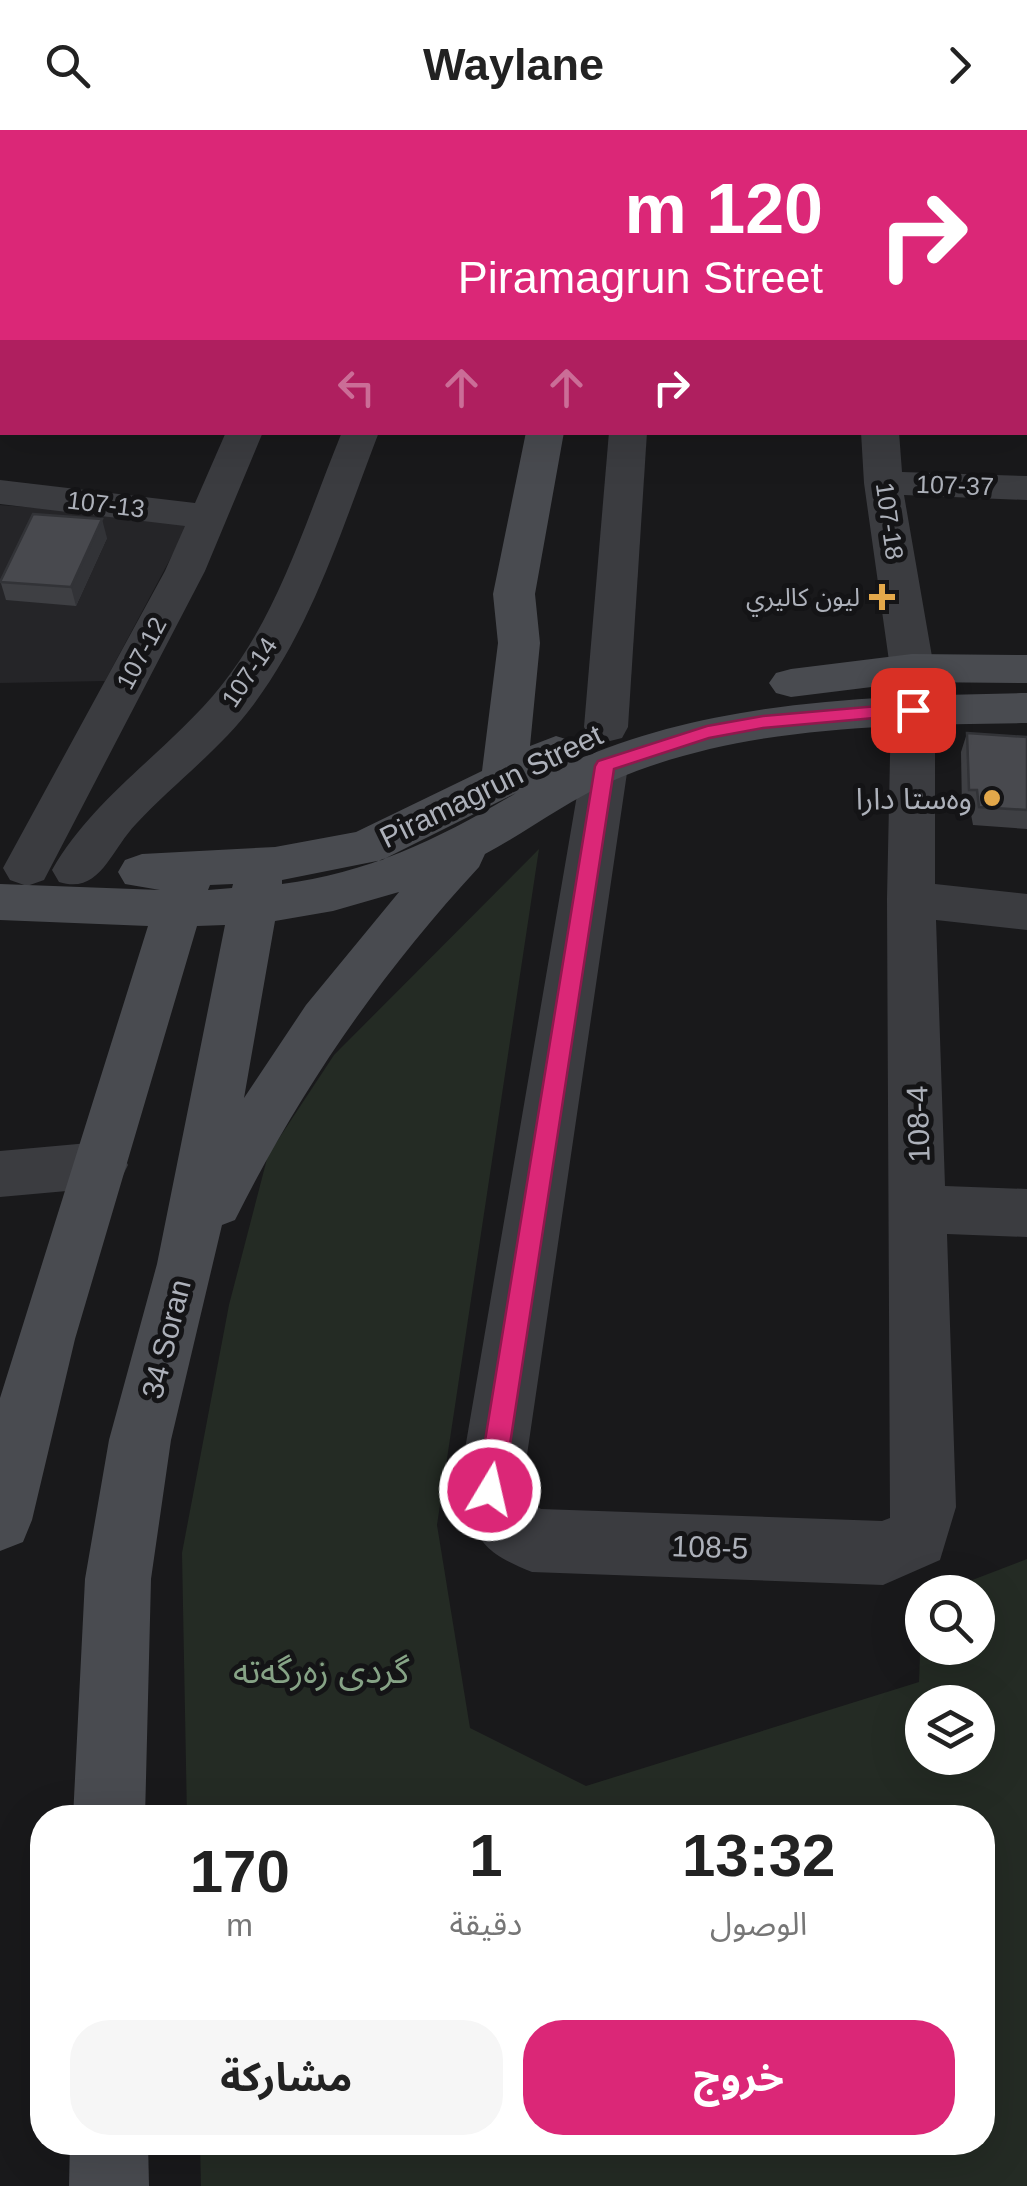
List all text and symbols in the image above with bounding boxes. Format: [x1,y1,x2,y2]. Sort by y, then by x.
icon: search [40,38,95,93]
icon: forward [932,38,987,93]
text: Waylane [423,39,604,90]
text: 120 m [625,170,823,248]
icon: right [858,170,988,300]
text: Piramagrun Street [458,252,823,303]
icon: left [329,360,384,415]
icon: ahead [434,360,489,415]
icon: ahead [539,360,594,415]
icon: right [644,360,699,415]
street label: 107-37 [916,470,994,500]
street label: 107-18 [871,481,909,561]
street label: 107-13 [66,485,146,523]
place label: ليون كاليري [746,583,860,617]
marker: ليون كاليري [869,584,895,610]
street label: 107-12 [110,612,172,694]
street label: 107-14 [216,632,282,712]
pin [871,668,956,753]
icon: arrive [886,683,941,738]
street label: Piramagrun Street [374,718,608,854]
place label: وەستا دارا [856,782,972,816]
marker: وەستا دارا [981,787,1003,809]
street label: 108-4 [900,1085,936,1163]
street label: 34 Soran [135,1276,197,1402]
position arrow [438,1438,542,1542]
street label: 108-5 [671,1529,749,1565]
map controls [905,1575,995,1775]
button: search [905,1575,995,1665]
park label: گردی زەرگەتە [233,1651,410,1692]
button: layers [905,1685,995,1775]
text: 1 [469,1822,503,1889]
text: 13:32 [682,1822,835,1889]
text: 170 [190,1838,290,1905]
text: دقيقة [449,1906,522,1942]
text: الوصول [710,1906,807,1942]
text: m [226,1907,253,1943]
button: مشاركة [70,2020,503,2135]
button: خروج [523,2020,955,2135]

